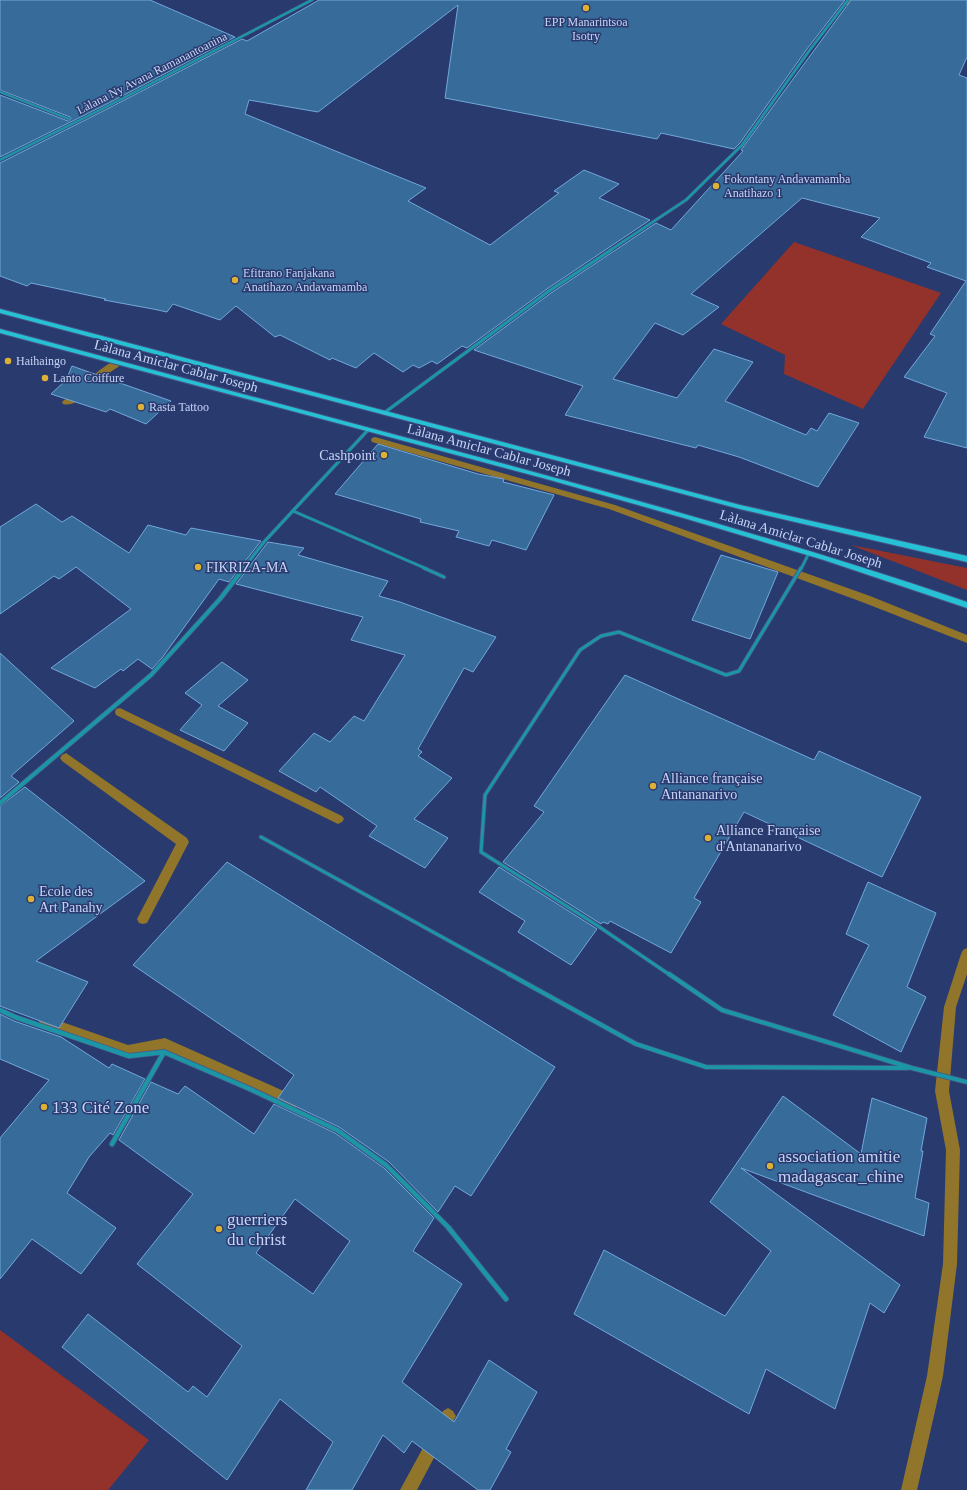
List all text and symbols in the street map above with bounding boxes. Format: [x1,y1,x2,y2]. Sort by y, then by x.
marker: EPP Manarintsoa Isotry [581,3,591,13]
place label: EPP Manarintsoa Isotry [544,15,628,43]
street label: Làlana Ny Avana Ramanantoanina [75,29,230,117]
place label: Fokontany Andavamamba Anatihazo 1 [724,172,851,200]
marker: Fokontany Andavamamba Anatihazo 1 [711,181,721,191]
place label: Efitrano Fanjakana Anatihazo Andavamamba [243,266,368,294]
marker: Efitrano Fanjakana Anatihazo Andavamamba [230,275,240,285]
street label: Làlana Amiclar Cablar Joseph [92,337,260,395]
place label: Haihaingo [16,354,66,368]
marker: Haihaingo [3,356,13,366]
place label: Lanto Coiffure [53,371,124,385]
marker: Lanto Coiffure [40,373,50,383]
place label: Rasta Tattoo [149,400,209,414]
marker: Rasta Tattoo [136,402,146,412]
street label: Làlana Amiclar Cablar Joseph [405,421,573,479]
place label: Cashpoint [319,448,376,463]
marker: Cashpoint [379,450,389,460]
street label: Làlana Amiclar Cablar Joseph [718,507,884,571]
place label: FIKRIZA-MA [206,560,289,575]
marker: FIKRIZA-MA [193,562,203,572]
place label: Alliance française Antananarivo [661,771,762,802]
marker: Alliance française Antananarivo [648,781,658,791]
place label: Alliance Française d'Antananarivo [716,823,821,854]
marker: Alliance Française d'Antananarivo [703,833,713,843]
place label: Ecole des Art Panahy [39,884,102,915]
marker: Ecole des Art Panahy [26,894,36,904]
place label: 133 Cité Zone [52,1098,149,1117]
marker: 133 Cité Zone [39,1102,49,1112]
place label: association amitie madagascar_chine [778,1147,904,1186]
marker: association amitie madagascar_chine [765,1161,775,1171]
place label: guerriers du christ [227,1210,287,1249]
marker: guerriers du christ [214,1224,224,1234]

